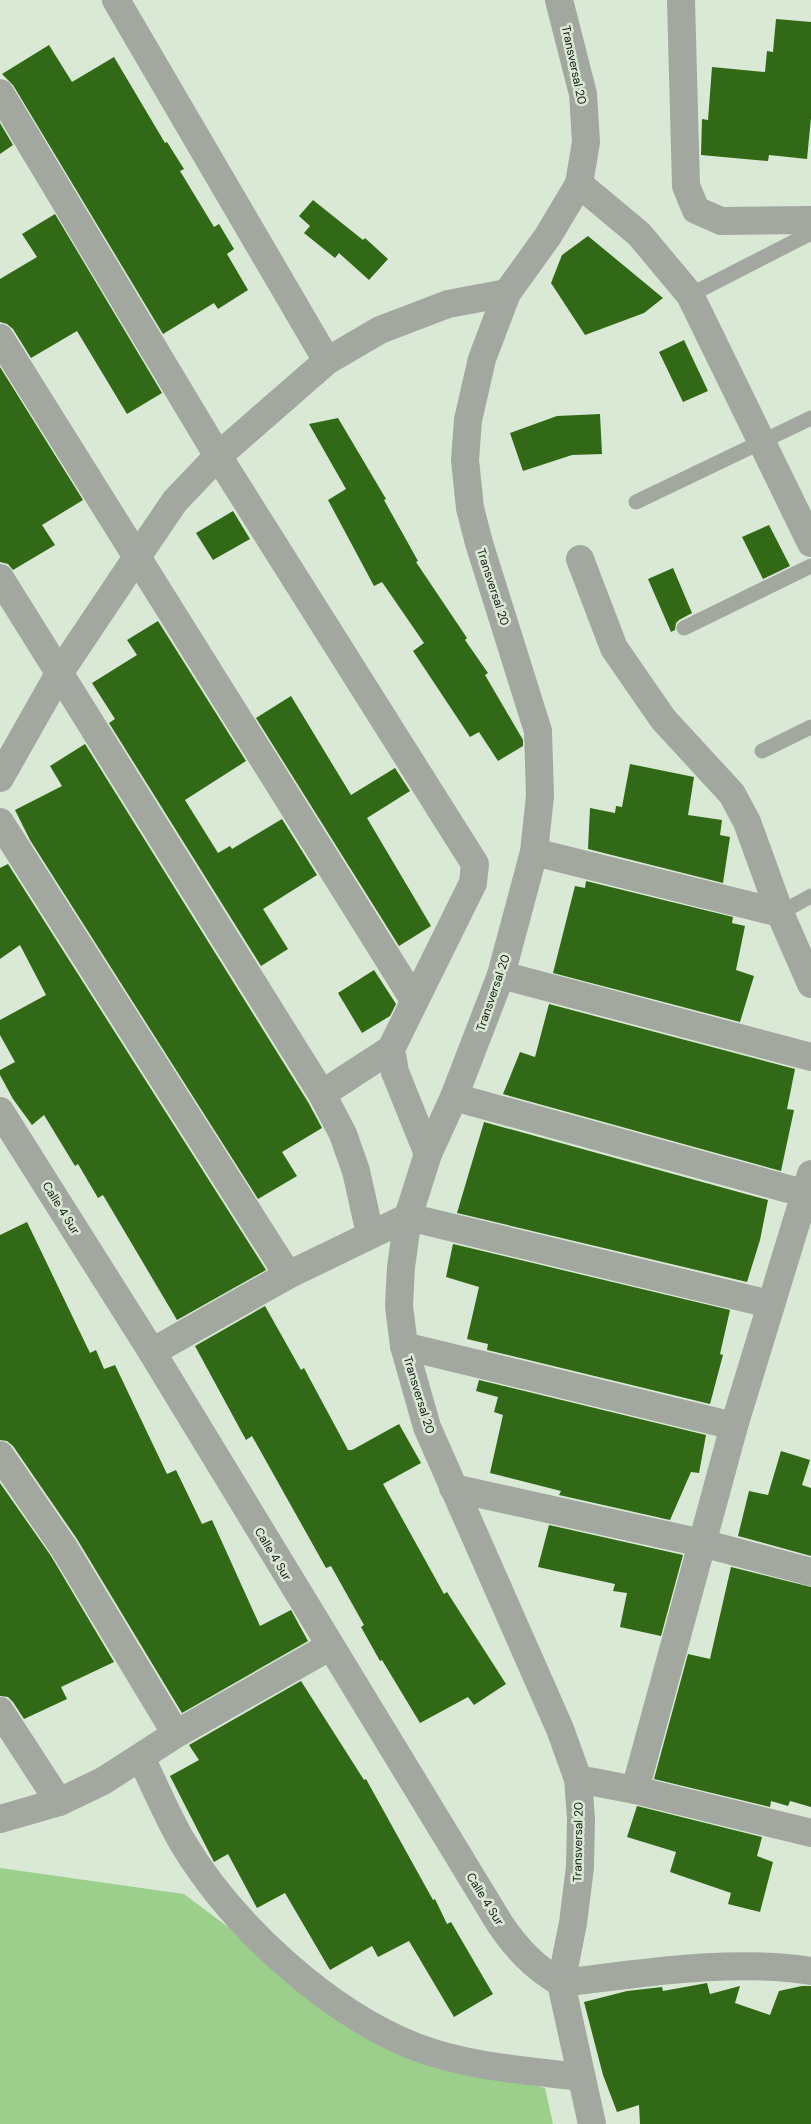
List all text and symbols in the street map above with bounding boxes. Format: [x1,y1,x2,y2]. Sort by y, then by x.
street label: Transversal 20 [558,24,590,106]
street label: Transversal 20 [473,546,513,628]
street label: Transversal 20 [472,952,514,1034]
street label: Calle 4 Sur [39,1179,84,1238]
street label: Transversal 20 [400,1354,438,1436]
street label: Calle 4 Sur [251,1524,295,1584]
street label: Transversal 20 [569,1802,587,1882]
street label: Calle 4 Sur [463,1870,508,1929]

